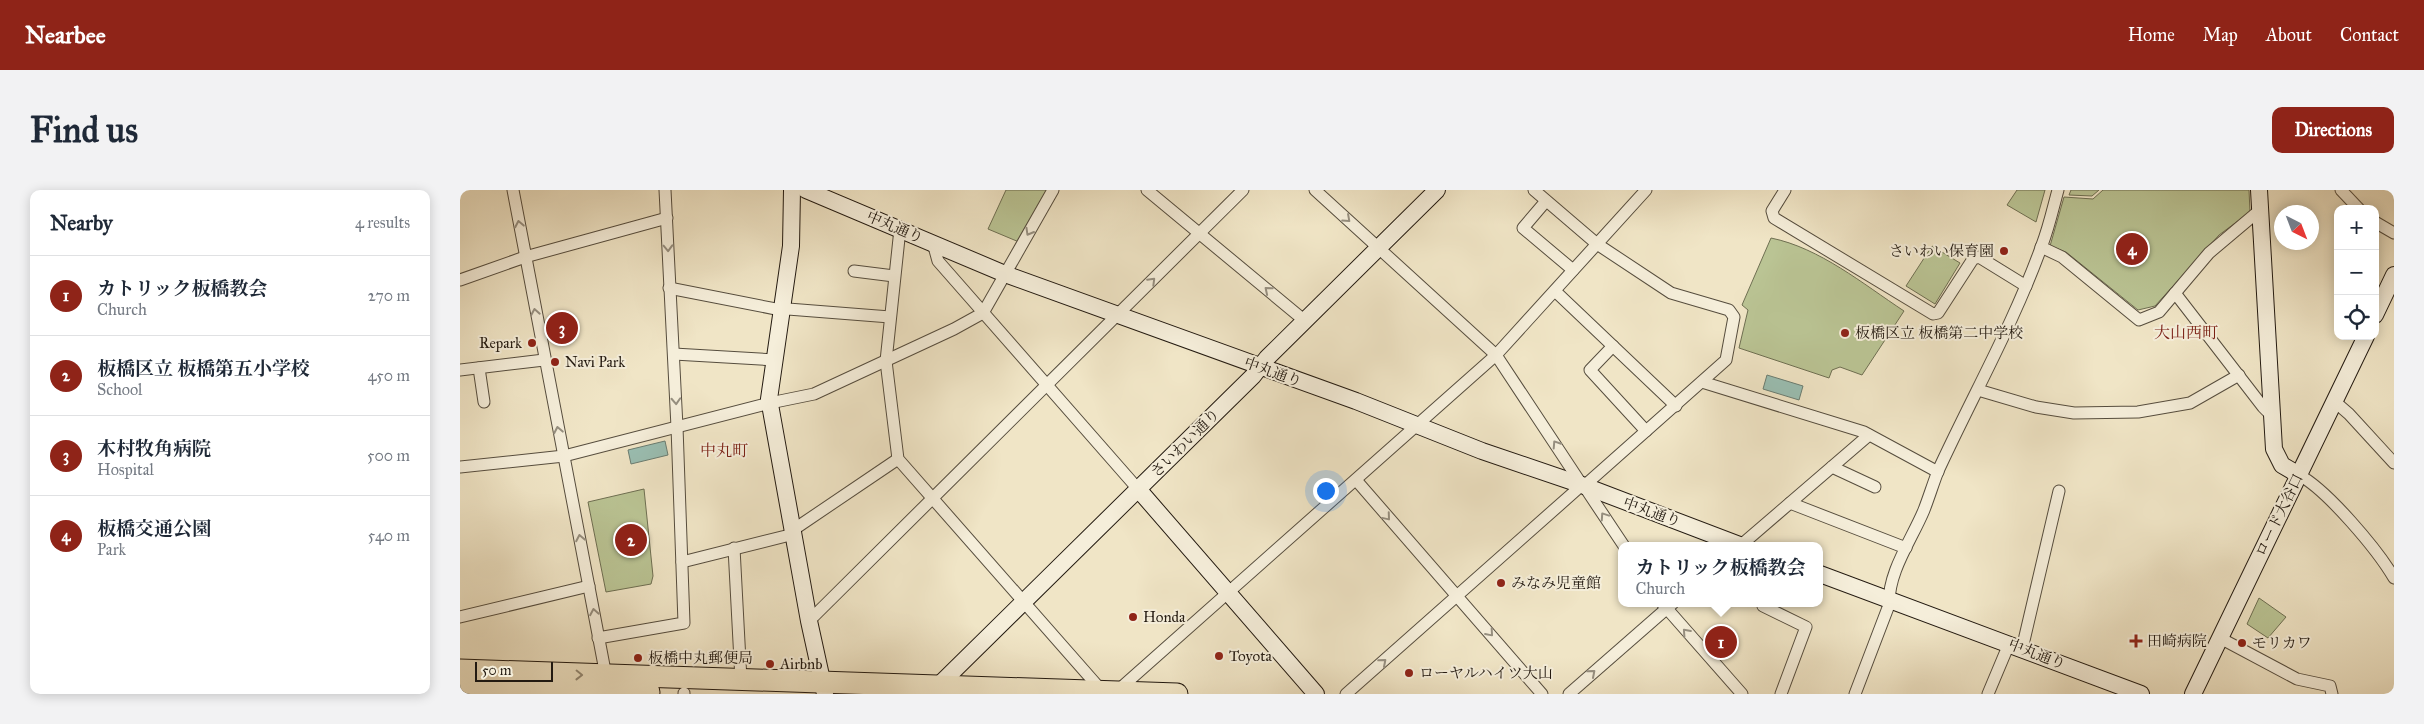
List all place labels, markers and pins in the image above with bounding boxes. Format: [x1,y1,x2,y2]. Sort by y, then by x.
pin: 4 [2116,230,2148,268]
place label: さいわい保育園 [1889,242,1994,260]
marker: さいわい保育園 [1998,245,2010,257]
pin: 3 [546,309,578,347]
place label: 板橋区立 板橋第二中学校 [1855,324,2023,342]
marker: 板橋区立 板橋第二中学校 [1839,327,1851,339]
place label: Repark [479,334,522,352]
marker: Repark [526,337,538,349]
place label: Navi Park [565,353,625,371]
marker: Navi Park [549,356,561,368]
pin: 2 [615,521,647,559]
place label: みなみ児童館 [1511,574,1601,592]
marker: みなみ児童館 [1495,577,1507,589]
place label: Honda [1143,608,1186,626]
marker: Honda [1127,611,1139,623]
pin: 1 [1705,623,1737,661]
place label: 田崎病院 [2147,632,2207,650]
marker: 田崎病院 [2129,634,2143,648]
place label: モリカワ [2252,634,2312,652]
marker: モリカワ [2236,637,2248,649]
place label: Toyota [1229,647,1272,665]
place label: 板橋中丸郵便局 [648,649,753,667]
marker: Toyota [1213,650,1225,662]
marker: 板橋中丸郵便局 [632,652,644,664]
place label: Airbnb [779,655,822,673]
marker: Airbnb [764,658,776,670]
place label: ローヤルハイツ大山 [1419,664,1553,682]
marker: ローヤルハイツ大山 [1403,667,1415,679]

